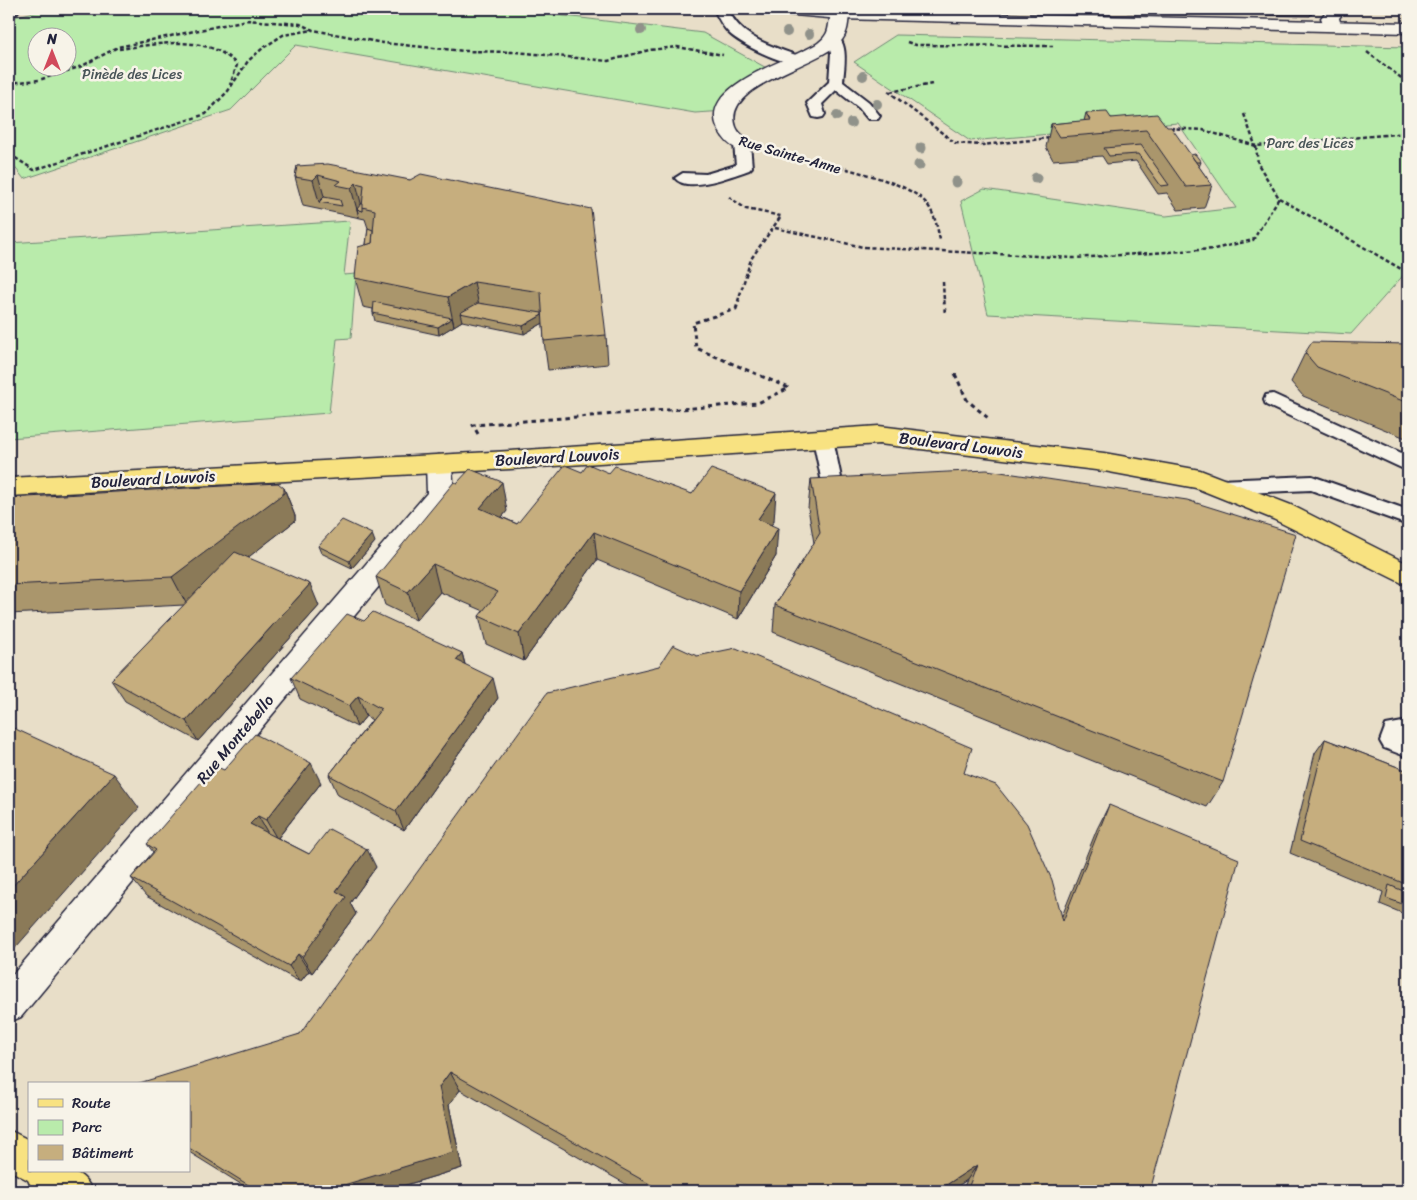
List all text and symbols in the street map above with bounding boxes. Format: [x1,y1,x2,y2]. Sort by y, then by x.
text: N [46,27,57,52]
north arrow [28,28,78,78]
park label: Pinède des Lices [82,62,182,87]
street label: Rue Sainte-Anne [736,129,844,182]
park label: Parc des Lices [1267,131,1354,156]
street label: Boulevard Louvois [898,423,1025,467]
street label: Boulevard Louvois [494,439,620,475]
street label: Boulevard Louvois [90,461,216,497]
street label: Rue Montebello [189,688,281,790]
legend [28,1082,190,1172]
text: Route [72,1090,111,1116]
text: Parc [72,1114,102,1140]
text: Bâtiment [72,1140,134,1166]

